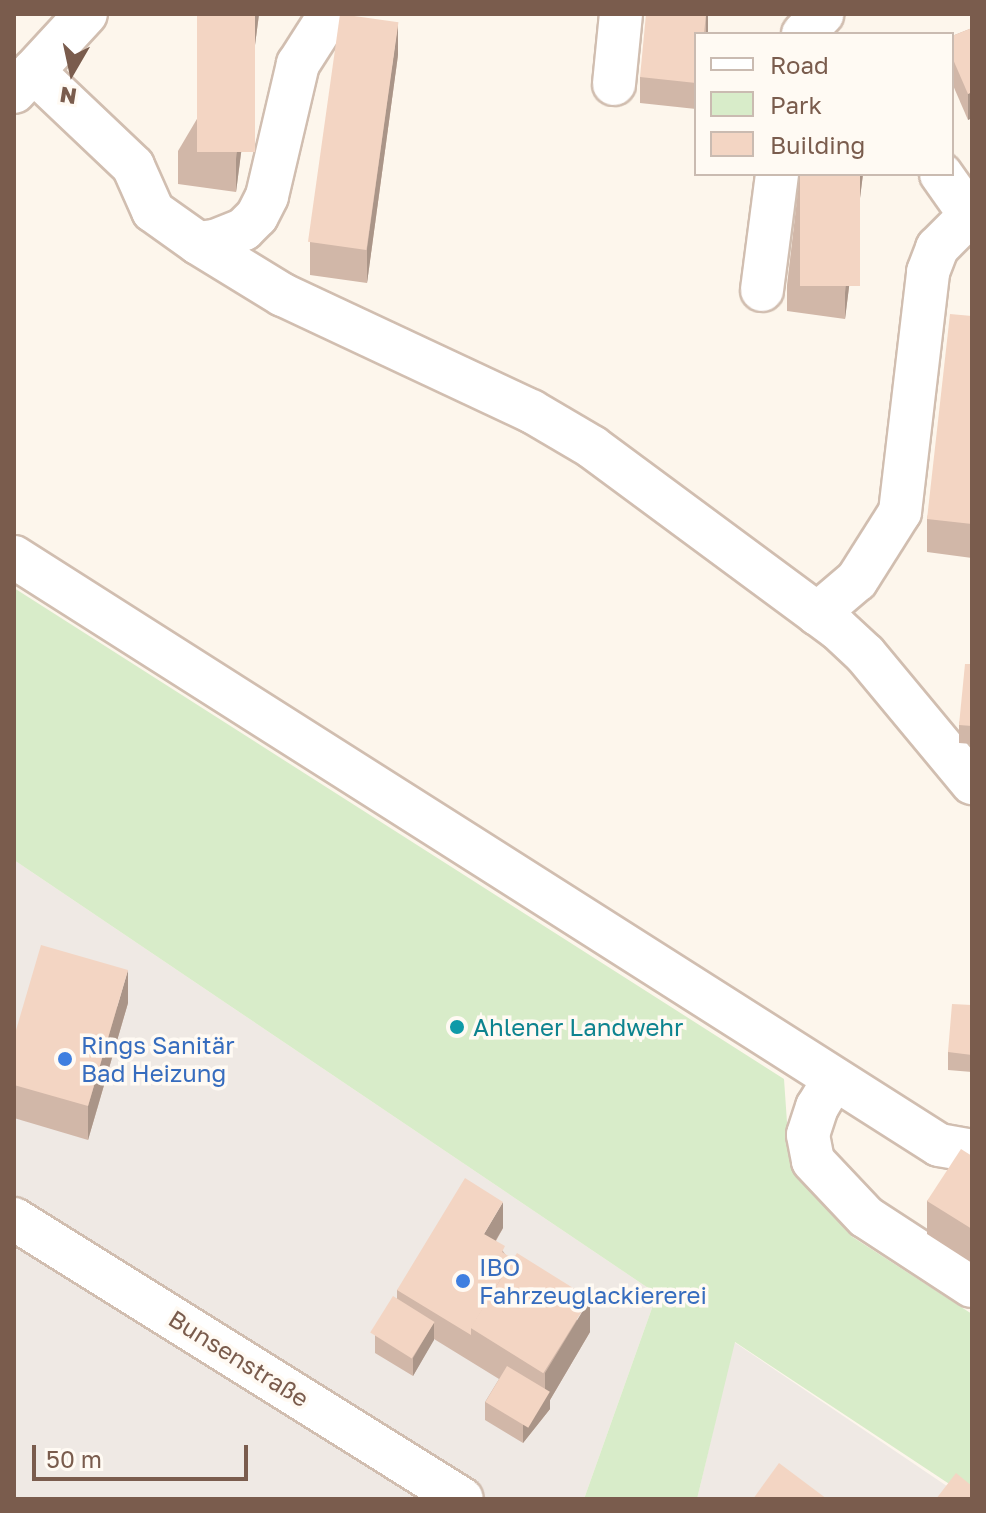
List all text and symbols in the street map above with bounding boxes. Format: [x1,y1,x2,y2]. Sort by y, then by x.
north arrow [32,32,112,112]
legend [694,32,954,176]
text: Road [770,50,829,79]
text: N [58,82,79,111]
text: Park [770,90,822,119]
text: Building [770,130,865,159]
place label: Ahlener Landwehr [473,1013,683,1041]
marker: Ahlener Landwehr [448,1018,466,1036]
place label: Rings Sanitär Bad Heizung [81,1031,235,1087]
marker: Rings Sanitär Bad Heizung [56,1050,74,1068]
place label: IBO Fahrzeuglackiererei [479,1253,707,1309]
marker: IBO Fahrzeuglackiererei [454,1272,472,1290]
street label: Bunsenstraße [164,1304,314,1412]
scale bar [36,1429,252,1479]
text: 50 m [46,1444,102,1473]

